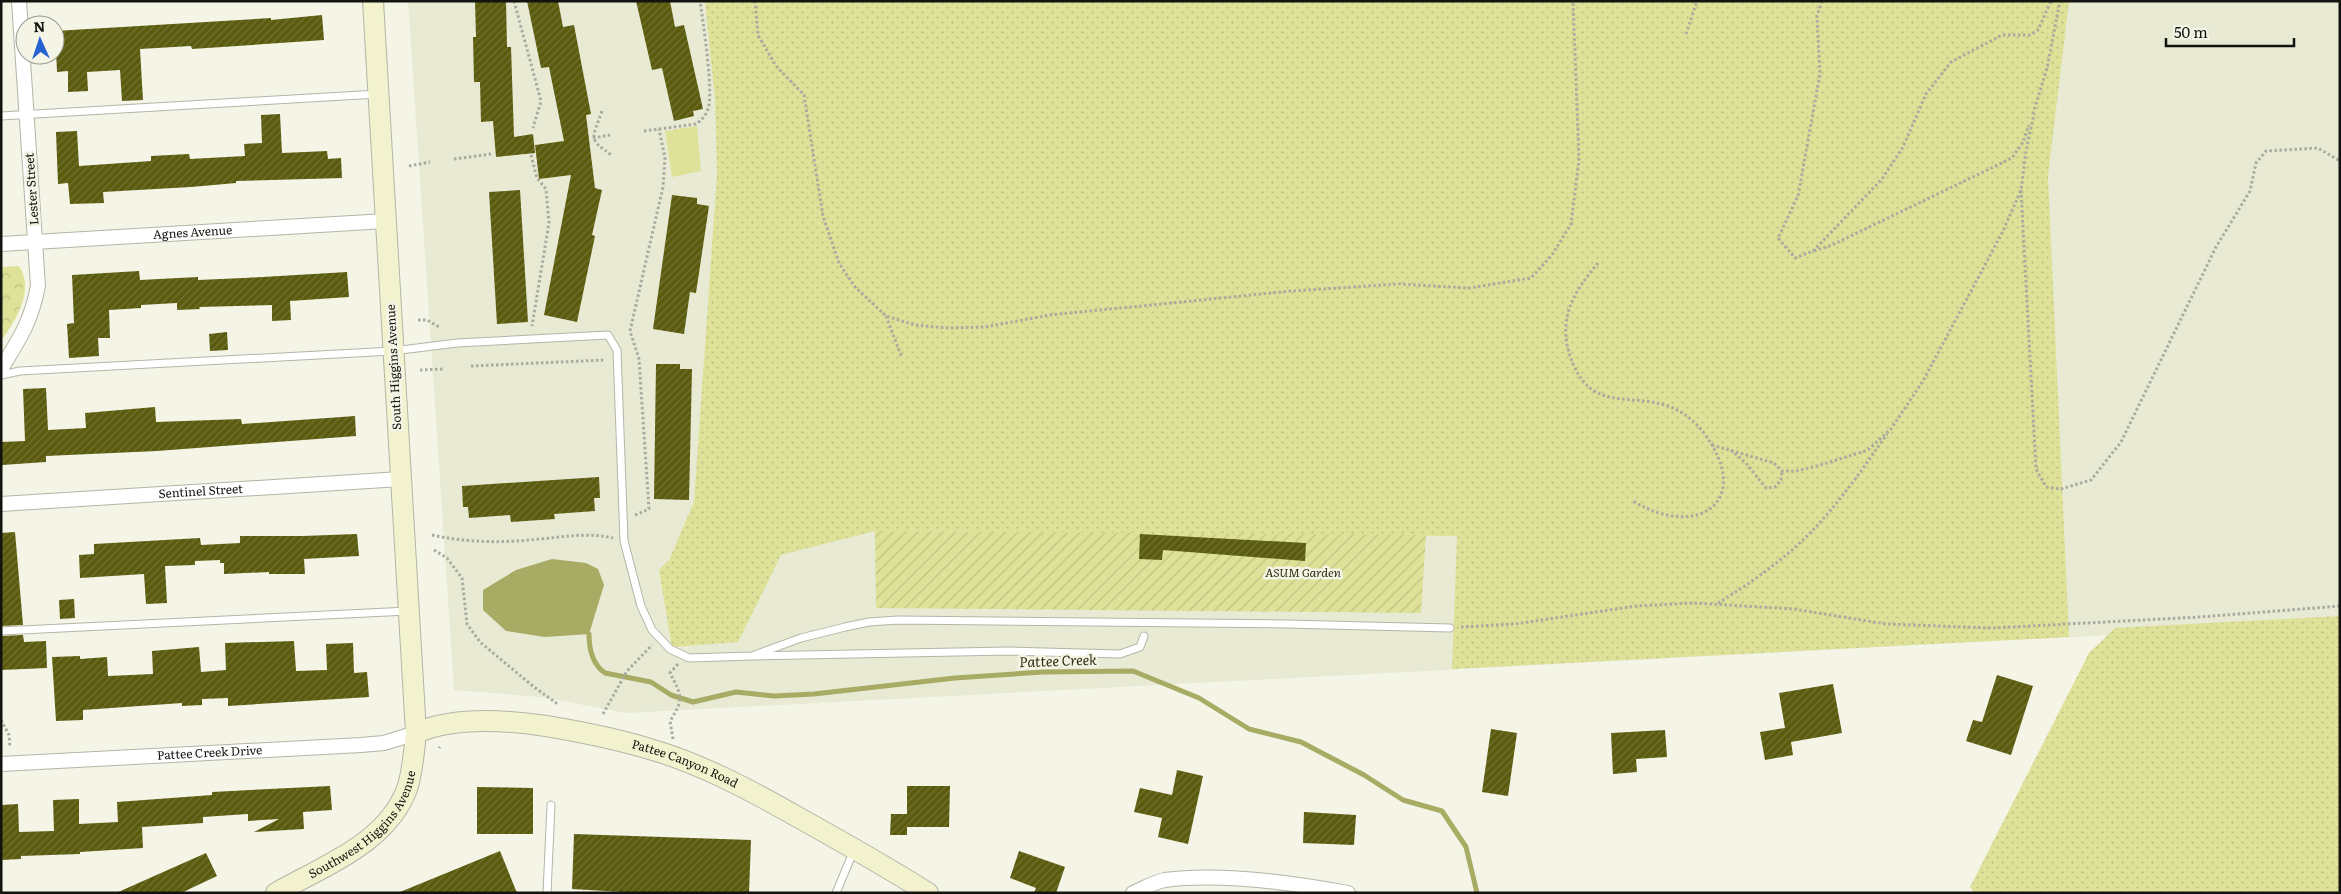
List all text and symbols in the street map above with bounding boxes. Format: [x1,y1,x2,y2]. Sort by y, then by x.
north arrow [15,15,65,65]
scale bar [2166,15,2294,47]
text: N [33,16,46,36]
text: 50 m [2174,20,2208,43]
street label: Lester Street [19,152,43,226]
street label: Agnes Avenue [152,220,233,243]
street label: South Higgins Avenue [381,304,405,430]
street label: Sentinel Street [158,479,243,502]
park label: ASUM Garden [1265,563,1341,581]
water label: Pattee Creek [1019,649,1097,671]
street label: Pattee Canyon Road [630,734,742,792]
street label: Pattee Creek Drive [157,740,263,764]
street label: Southwest Higgins Avenue [305,769,419,882]

